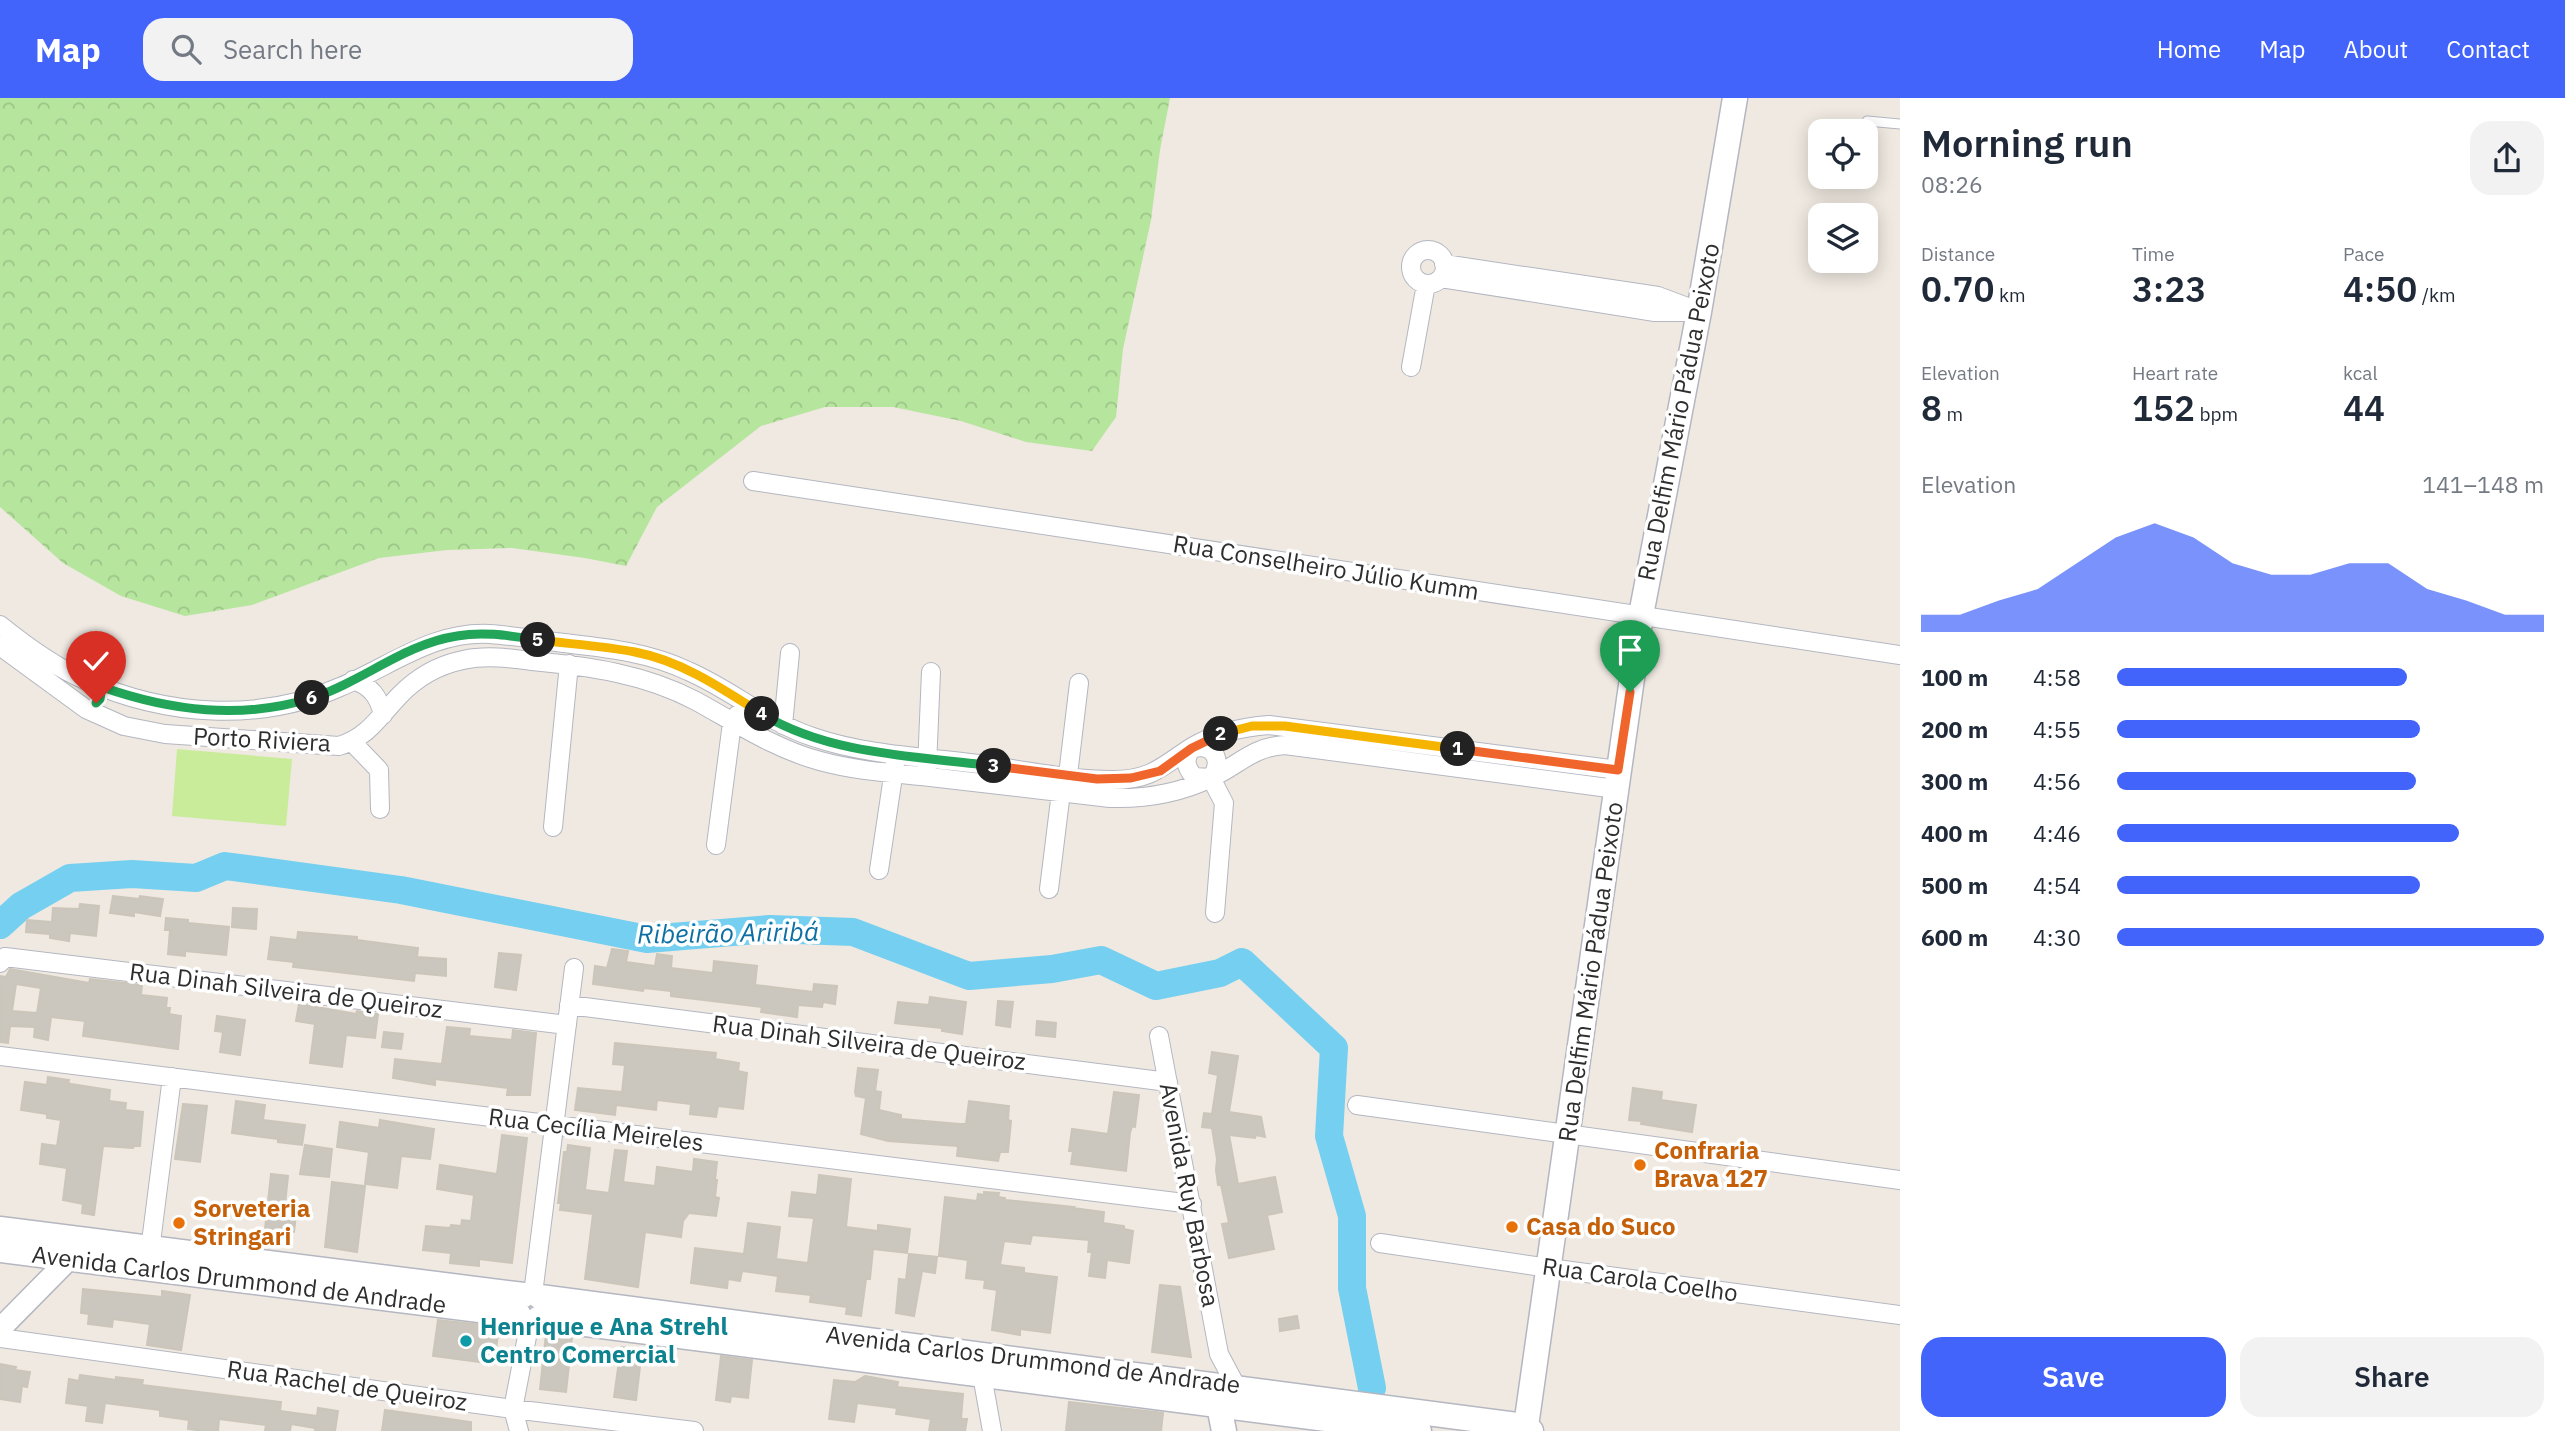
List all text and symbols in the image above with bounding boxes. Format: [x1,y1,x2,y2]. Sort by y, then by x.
search box [143,18,633,81]
text: Map [35,28,101,71]
icon: search [167,30,205,68]
text: Search here [223,32,362,66]
text: Home [2157,33,2221,65]
text: Map [2259,33,2305,65]
text: About [2343,33,2408,65]
text: Contact [2446,33,2530,65]
text: Morning run [1921,118,2133,167]
map controls [1808,119,1878,273]
button: locate [1808,119,1878,189]
button: share [2470,121,2544,195]
text: 08:26 [1921,169,1983,199]
button: layers [1808,203,1878,273]
street label: Rua Delfim Mário Pádua Peixoto [1630,240,1726,583]
text: Distance [1921,242,1995,266]
text: Time [2132,242,2175,266]
text: Pace [2343,242,2384,266]
text: 0.70 [1921,266,1994,312]
text: 3:23 [2132,266,2206,312]
text: 4:50 [2343,266,2417,312]
text: km [1994,283,2026,307]
text: /km [2417,283,2456,307]
text: Elevation [1921,361,2000,385]
text: Heart rate [2132,361,2218,385]
text: kcal [2343,361,2378,385]
text: 8 [1921,385,1942,431]
text: 152 [2132,385,2195,431]
text: 44 [2343,385,2385,431]
text: m [1942,402,1963,426]
text: bpm [2195,402,2238,426]
text: Elevation [1921,469,2016,499]
text: 141–148 m [2422,469,2544,499]
street label: Rua Conselheiro Júlio Kumm [1171,527,1481,607]
pin [1600,620,1660,692]
pin: 5 [520,622,556,658]
text: 5 [532,627,543,651]
pin [66,631,126,703]
icon: arrive [1611,631,1649,669]
icon: check [77,642,115,680]
text: 100 m [1921,662,1988,692]
text: 4:58 [2033,662,2081,692]
pin: 6 [294,680,330,716]
text: 6 [306,685,317,709]
pin: 4 [744,696,780,732]
text: 4 [756,701,767,725]
text: 200 m [1921,714,1988,744]
text: 4:55 [2033,714,2081,744]
pin: 2 [1204,716,1238,752]
street label: Porto Riviera [192,719,332,759]
text: 2 [1215,721,1226,745]
pin: 1 [1440,732,1476,766]
text: 1 [1452,736,1463,760]
pin: 3 [976,748,1012,784]
text: 3 [988,753,999,777]
text: 300 m [1921,766,1988,796]
text: 4:56 [2033,766,2081,796]
street label: Rua Delfim Mário Pádua Peixoto [1550,800,1630,1144]
text: 400 m [1921,818,1988,848]
text: 4:46 [2033,818,2081,848]
text: 500 m [1921,870,1988,900]
text: 4:54 [2033,870,2081,900]
water label: Ribeirão Ariribá [637,913,819,951]
text: 600 m [1921,922,1988,952]
text: 4:30 [2033,922,2081,952]
street label: Rua Dinah Silveira de Queiroz [128,955,445,1025]
street label: Rua Dinah Silveira de Queiroz [711,1007,1028,1077]
street label: Avenida Ruy Barbosa [1153,1080,1227,1310]
street label: Rua Cecília Meireles [487,1100,706,1158]
place label: Confraria Brava 127 [1654,1134,1768,1194]
marker: Confraria Brava 127 [1632,1157,1648,1173]
place label: Sorveteria Stringari [193,1192,310,1252]
place label: Casa do Suco [1526,1210,1676,1242]
marker: Sorveteria Stringari [171,1215,187,1231]
marker: Casa do Suco [1504,1219,1520,1235]
street label: Avenida Carlos Drummond de Andrade [30,1238,448,1320]
street label: Rua Carola Coelho [1540,1249,1740,1309]
place label: Henrique e Ana Strehl Centro Comercial [480,1310,728,1370]
street label: Avenida Carlos Drummond de Andrade [824,1318,1242,1400]
marker: Henrique e Ana Strehl Centro Comercial [458,1333,474,1349]
button: Save [1921,1337,2226,1417]
button: Share [2240,1337,2544,1417]
street label: Rua Rachel de Queiroz [225,1352,469,1418]

